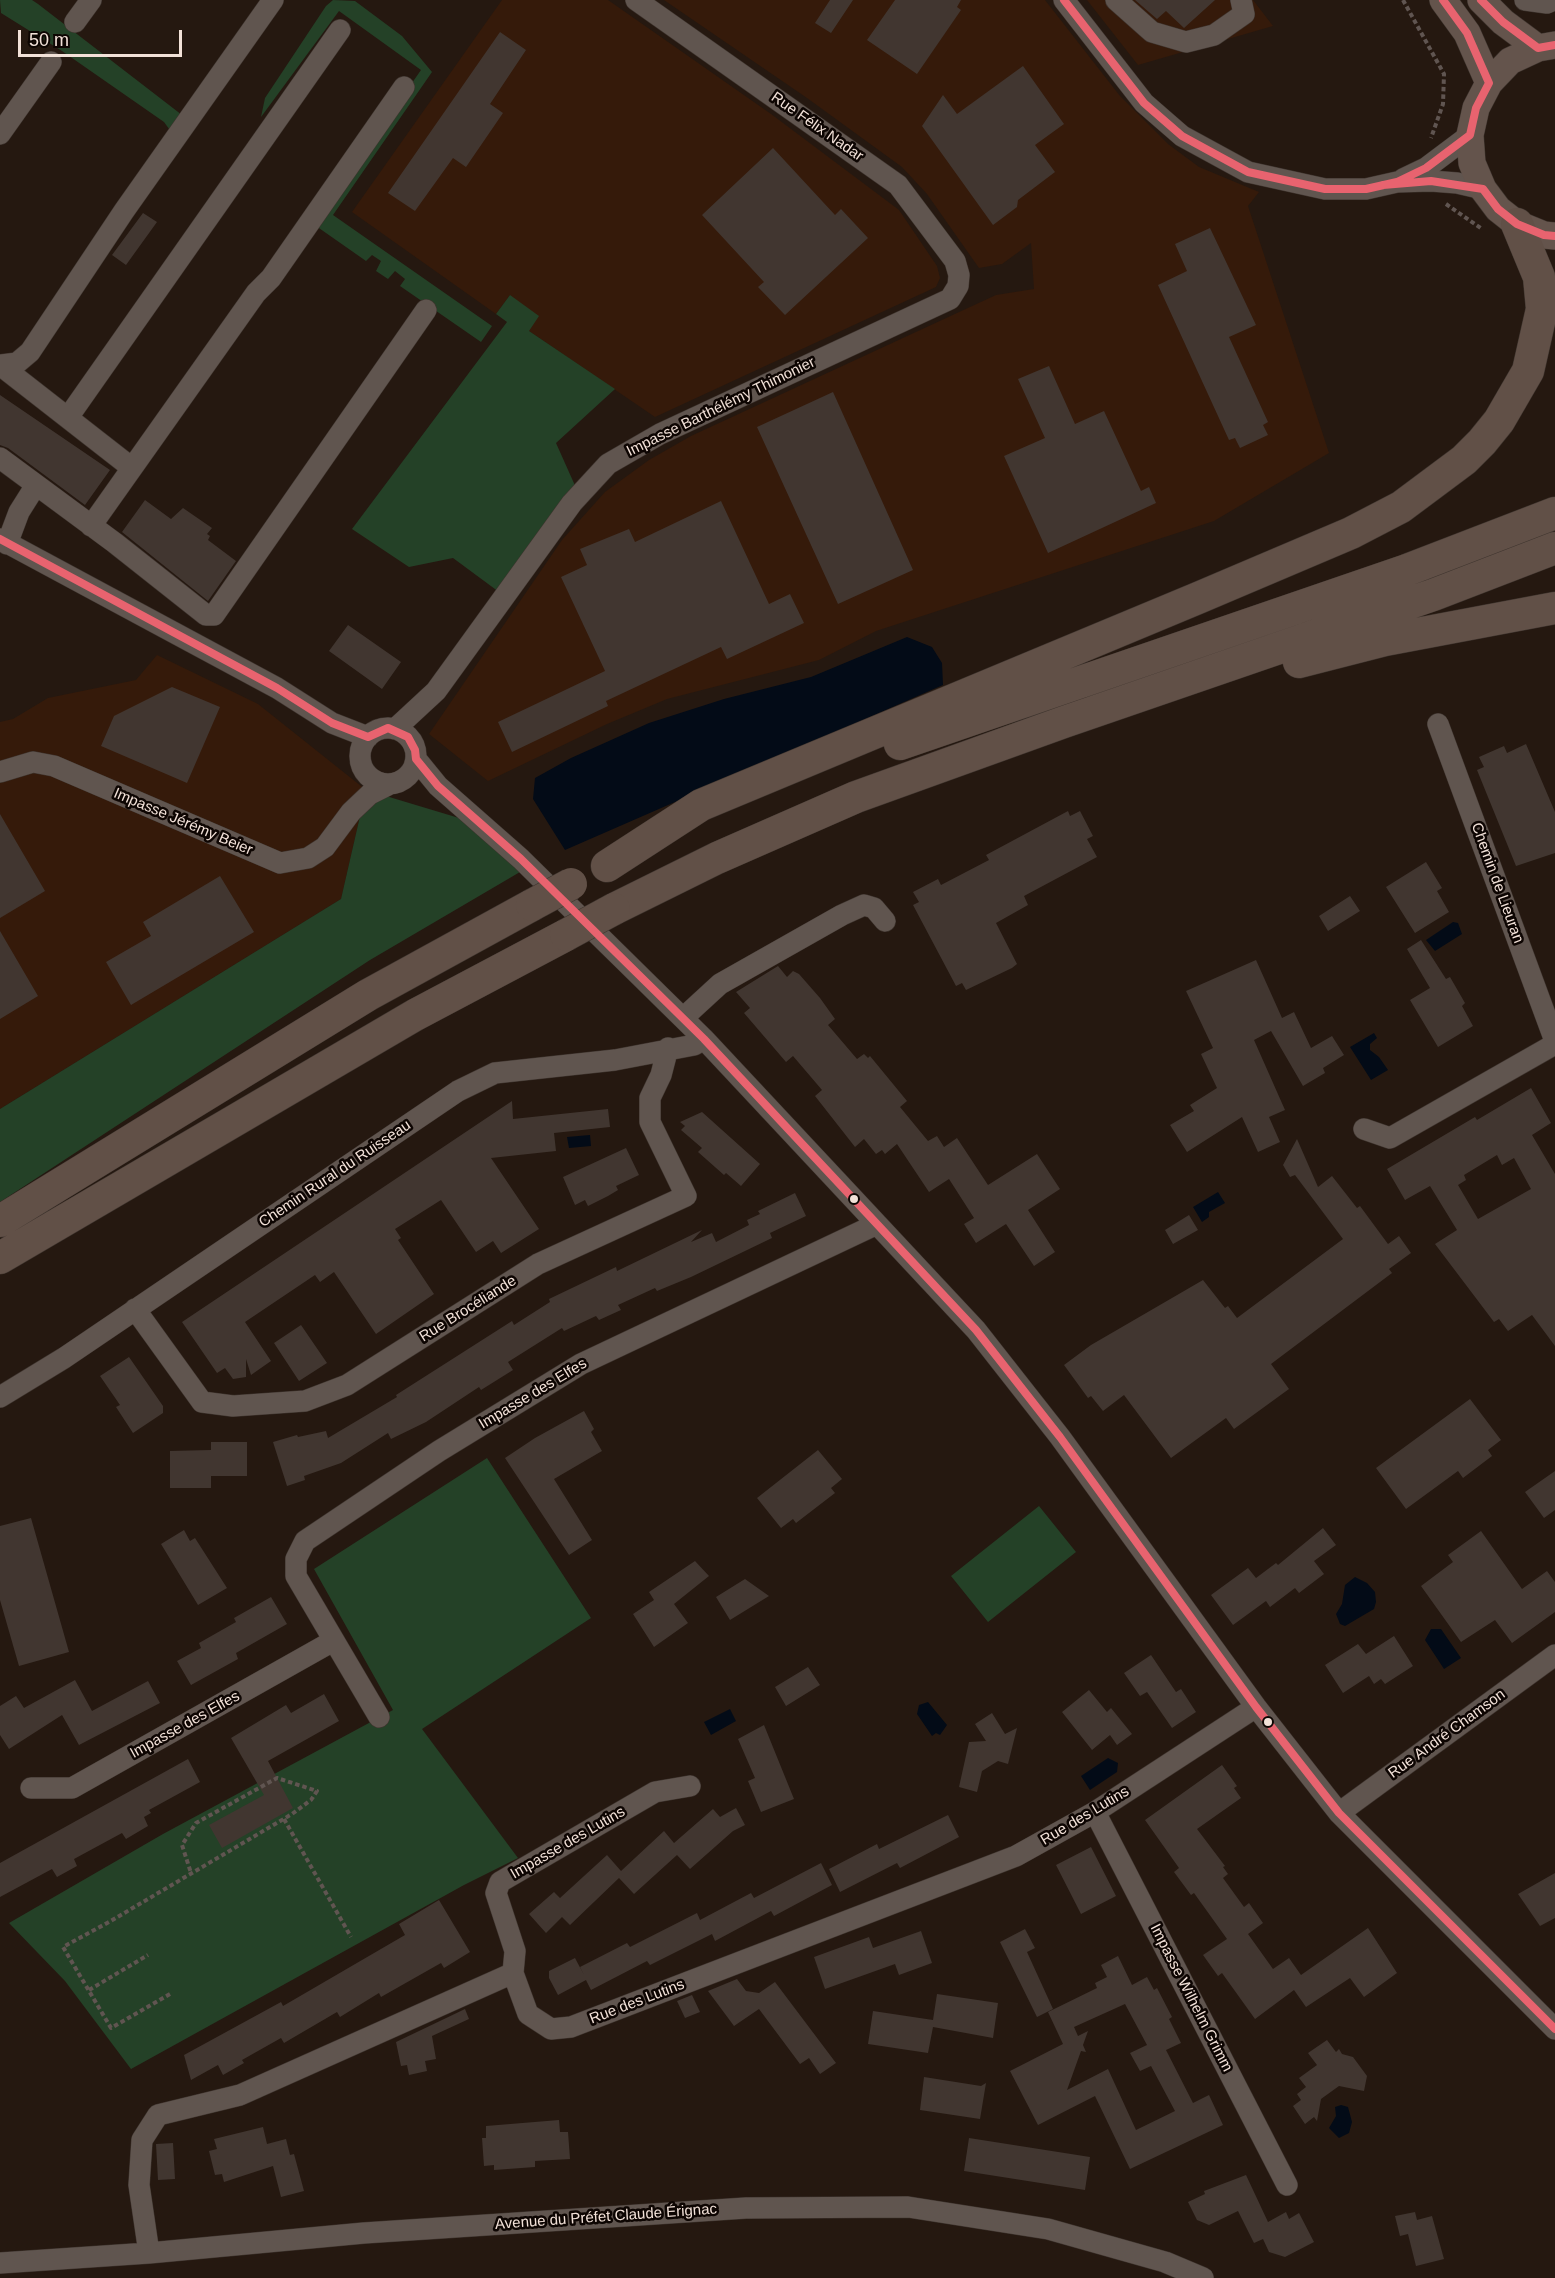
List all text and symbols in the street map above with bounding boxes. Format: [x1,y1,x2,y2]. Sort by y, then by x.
scale bar [21,18,184,56]
text: 50 m [29,30,69,50]
street label: Rue Félix Nadar [767,89,867,165]
street label: Impasse Barthélémy Thimonier [624,353,818,461]
street label: Impasse Jérémy Beier [111,785,255,859]
street label: Chemin de Lieuran [1467,820,1527,946]
street label: Chemin Rural du Ruisseau [256,1116,414,1232]
unlabelled marker [848,1193,860,1205]
street label: Rue Brocéliande [416,1272,520,1346]
street label: Impasse des Elfes [476,1355,590,1433]
street label: Rue André Chamson [1385,1686,1509,1782]
street label: Impasse des Elfes [127,1687,243,1763]
unlabelled marker [1262,1716,1274,1728]
street label: Rue des Lutins [1037,1783,1133,1849]
street label: Impasse des Lutins [508,1803,628,1883]
street label: Impasse Wilhelm Grimm [1146,1921,1236,2075]
street label: Rue des Lutins [587,1976,687,2028]
street label: Avenue du Préfet Claude Érignac [494,2200,718,2234]

